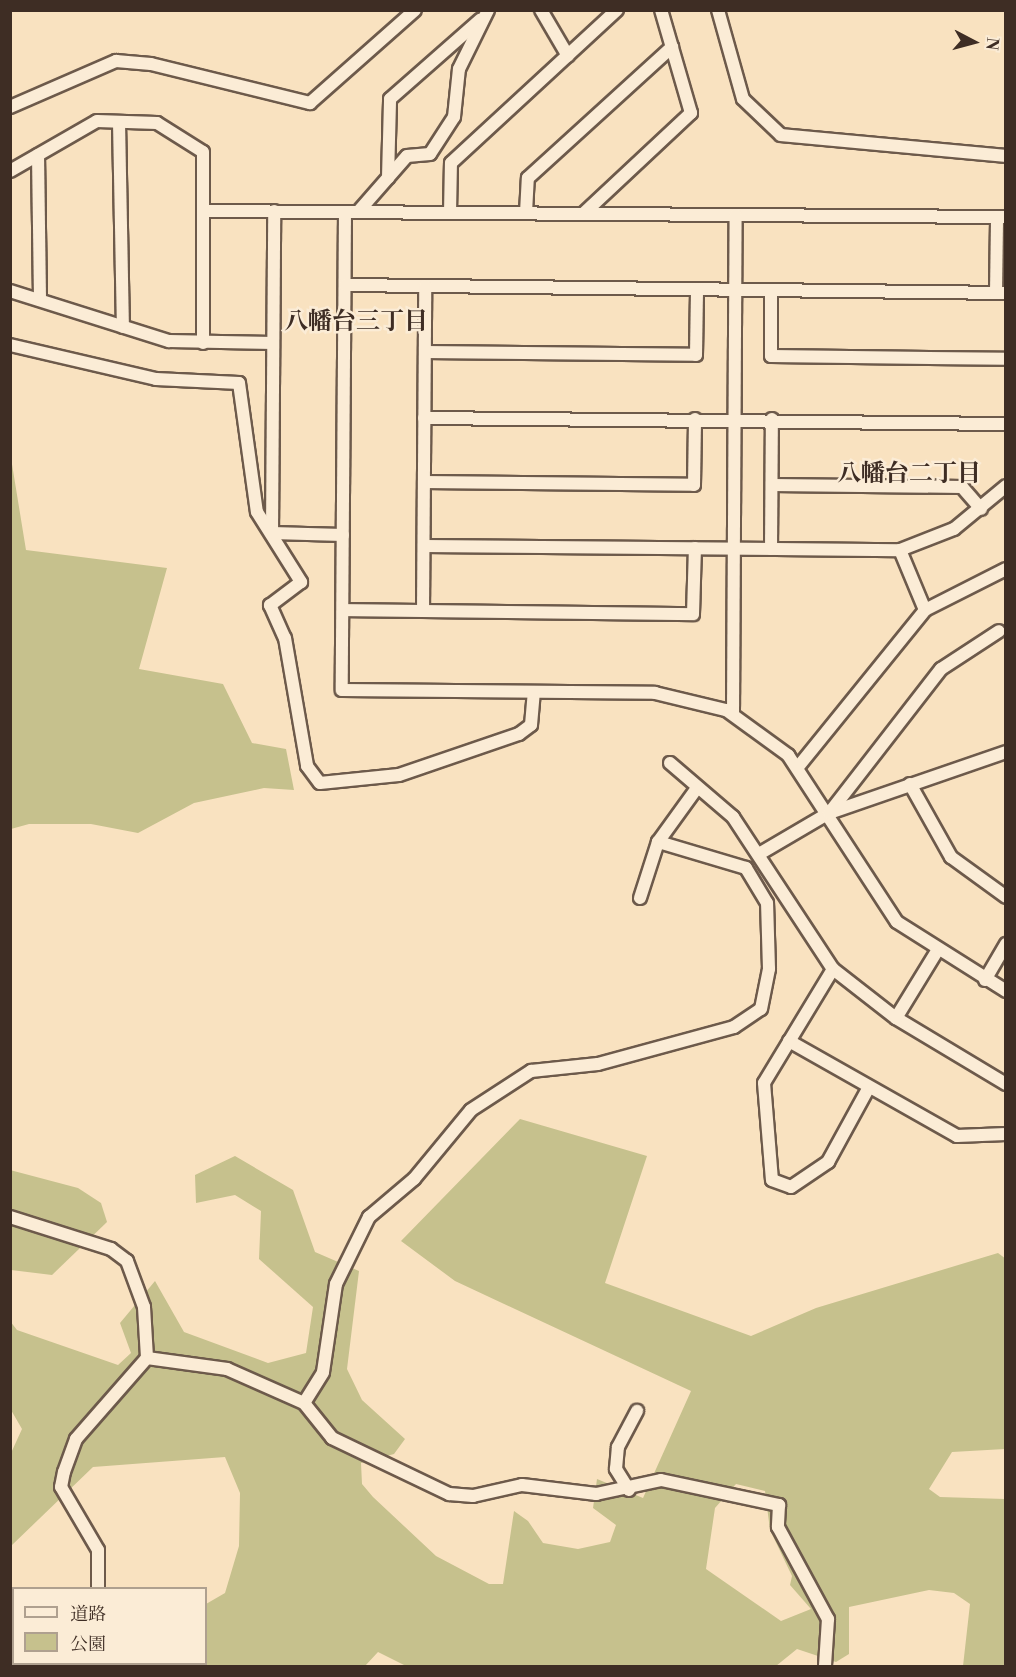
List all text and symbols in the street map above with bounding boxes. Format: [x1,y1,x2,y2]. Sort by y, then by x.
north arrow [944,12,1004,72]
text: N [981,37,1003,51]
district label: 八幡台三丁目 [284,309,428,337]
district label: 八幡台二丁目 [837,461,981,489]
legend [12,1587,207,1665]
text: 道路 [70,1603,106,1626]
text: 公園 [70,1633,106,1656]

